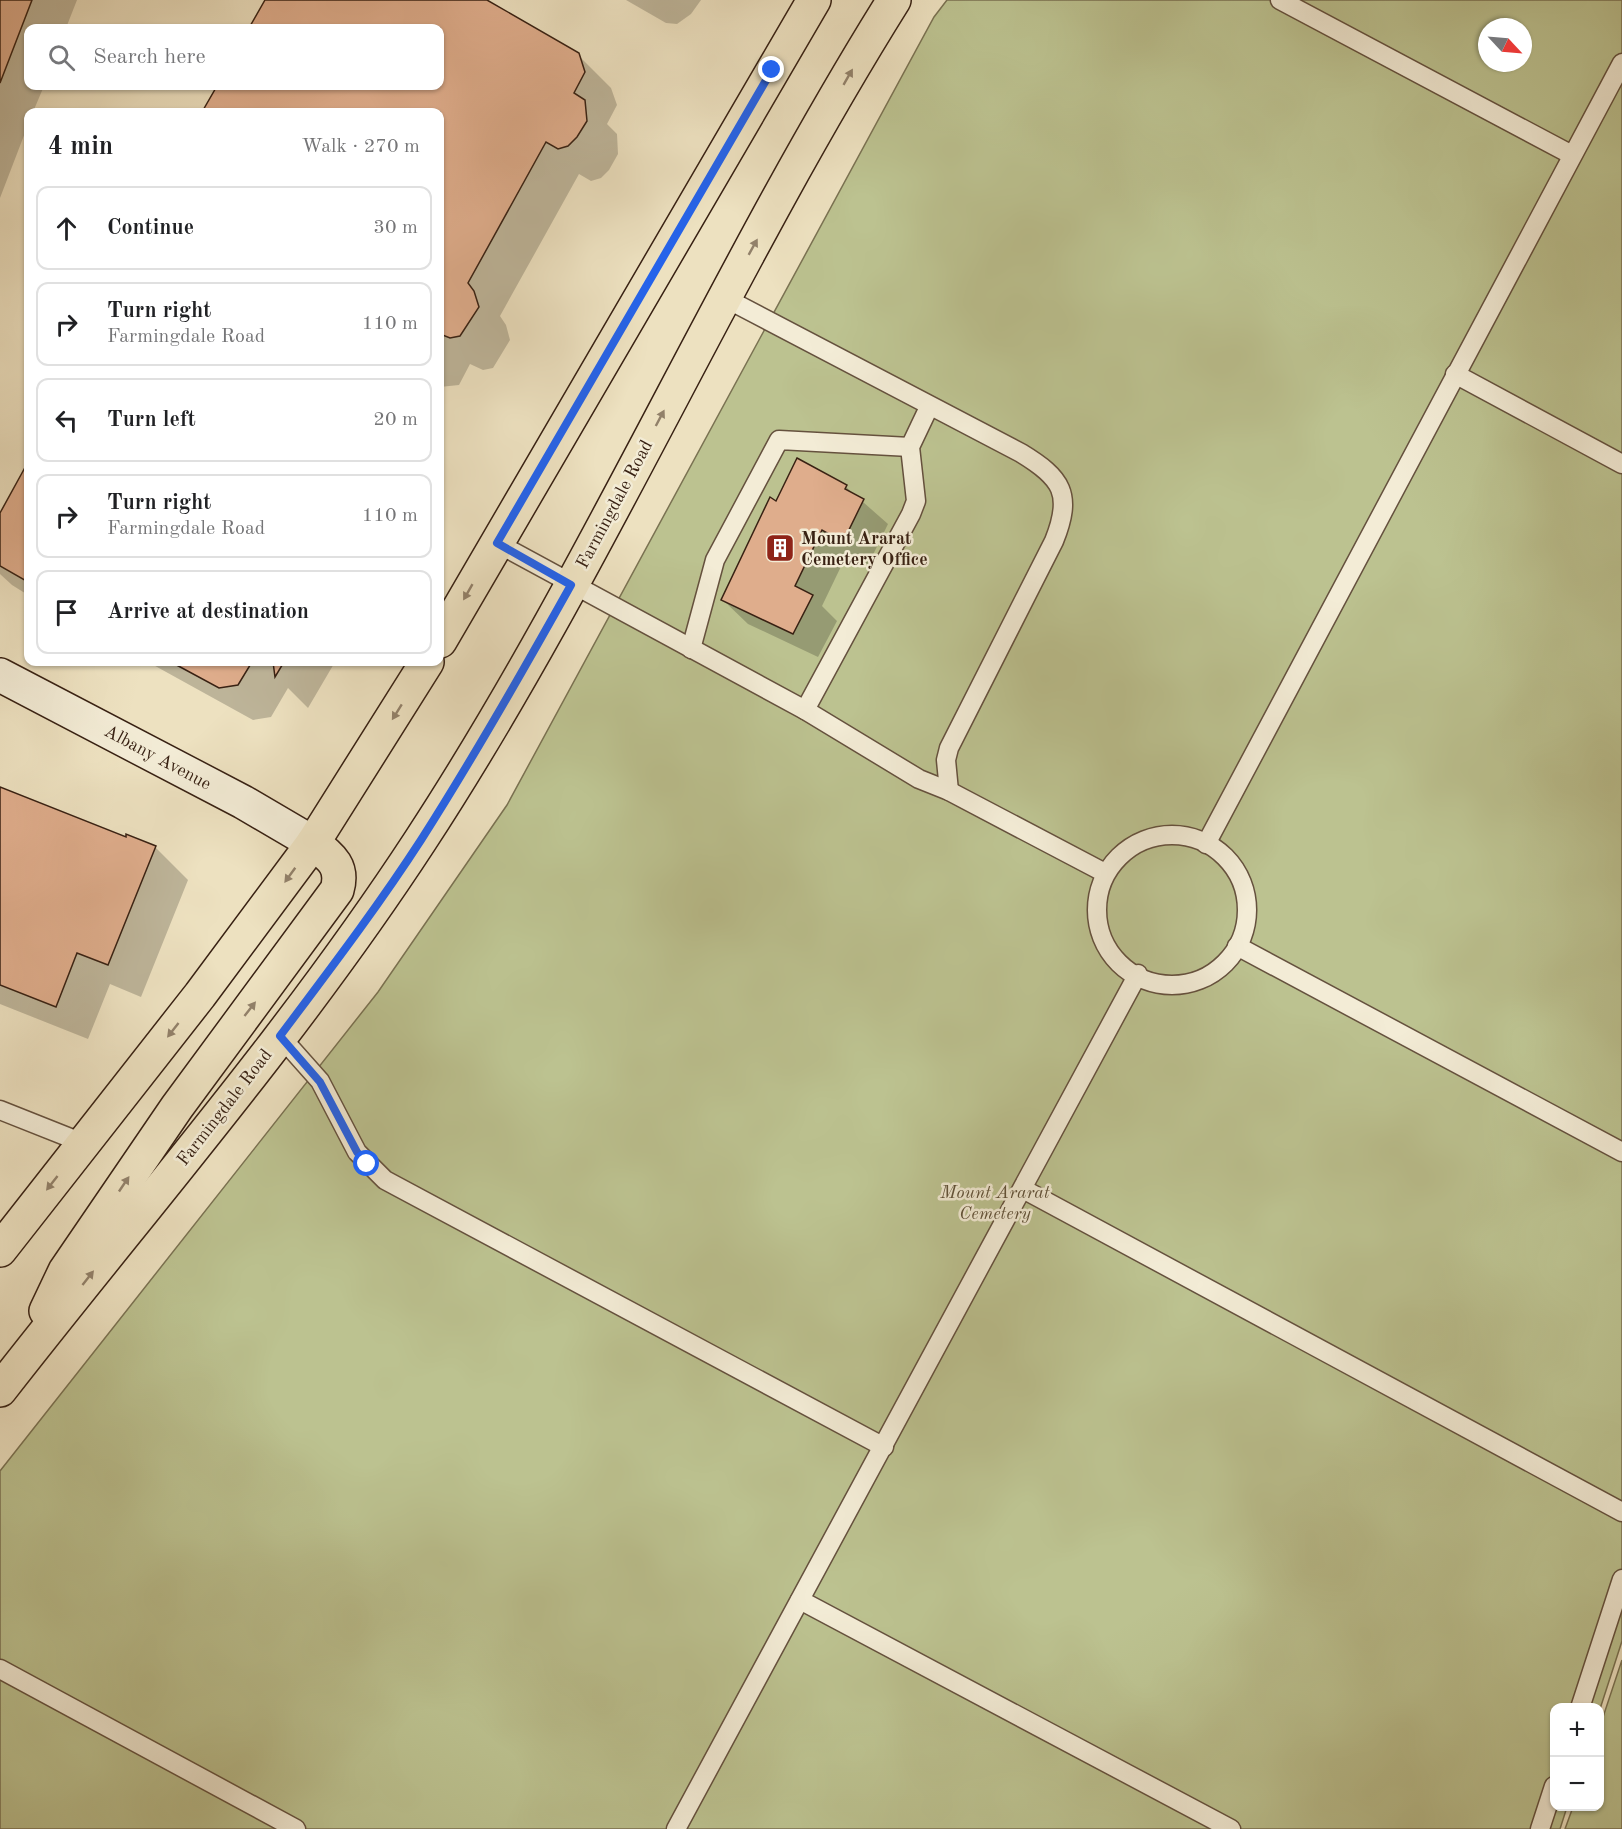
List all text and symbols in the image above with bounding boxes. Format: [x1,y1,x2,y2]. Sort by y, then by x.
north arrow [1478,18,1532,72]
search box [24,24,444,90]
icon: search [45,41,78,74]
text: Search here [93,46,206,68]
route end [758,56,784,82]
one-way arrow [843,69,854,85]
text: 4 min [48,134,113,160]
text: Walk · 270 m [301,137,420,157]
icon: ahead [50,212,83,245]
text: Continue [107,217,194,239]
text: 30 m [373,218,418,238]
one-way arrow [748,238,758,255]
text: Turn right [107,300,211,322]
icon: right [50,308,83,341]
text: 110 m [362,314,418,334]
text: Farmingdale Road [107,327,265,347]
icon: left [50,404,83,437]
text: Turn left [107,409,196,431]
text: 20 m [373,410,418,430]
one-way arrow [655,410,665,427]
street label: Farmingdale Road [573,437,656,572]
text: Turn right [107,492,211,514]
icon: right [50,500,83,533]
text: 110 m [362,506,418,526]
text: Farmingdale Road [107,519,265,539]
place label: Mount Ararat Cemetery Office [801,530,928,569]
building icon: Mount Ararat Cemetery Office [764,532,796,564]
one-way arrow [463,584,473,601]
icon: arrive [50,596,83,629]
text: Arrive at destination [107,601,309,623]
one-way arrow [392,704,403,720]
street label: Albany Avenue [101,722,214,794]
one-way arrow [285,867,297,882]
one-way arrow [244,1001,257,1017]
one-way arrow [166,1022,179,1038]
street label: Farmingdale Road [174,1046,276,1169]
route start [353,1150,379,1176]
one-way arrow [45,1175,58,1191]
one-way arrow [118,1177,130,1193]
park label: Mount Ararat Cemetery [939,1184,1050,1223]
one-way arrow [82,1270,95,1286]
map controls [1550,1703,1604,1811]
button: + [1550,1703,1604,1757]
button: − [1550,1757,1604,1811]

